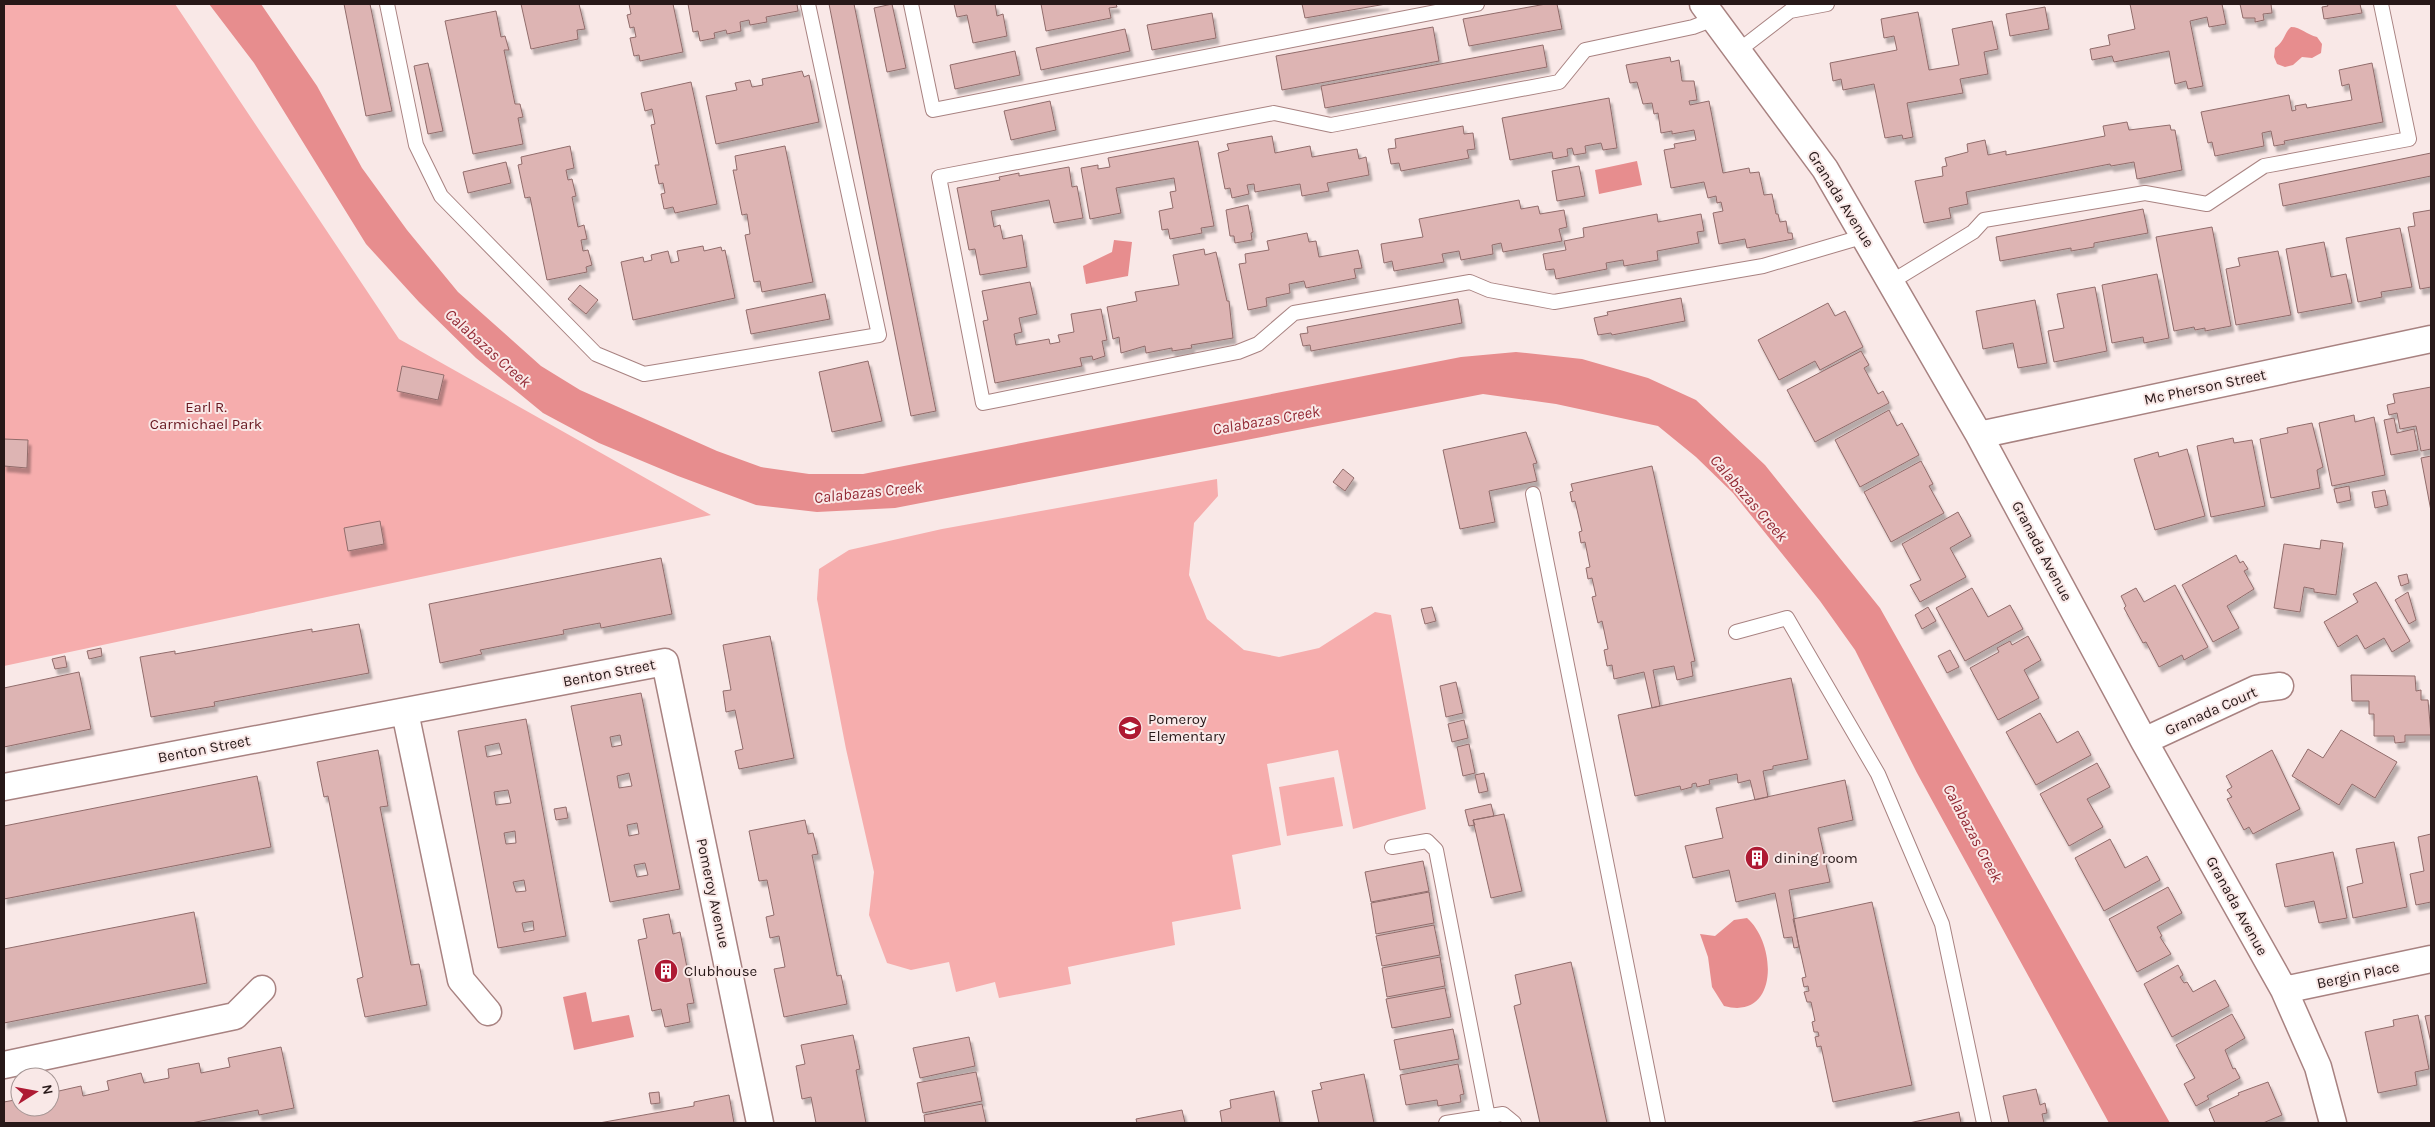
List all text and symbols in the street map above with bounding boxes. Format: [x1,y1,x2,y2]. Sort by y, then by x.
street label: Granada Avenue [1804,147,1878,251]
water label: Calabazas Creek [441,305,535,392]
street label: Mc Pherson Street [2142,365,2268,409]
park label: Earl R. Carmichael Park [150,398,262,433]
water label: Calabazas Creek [1211,401,1322,439]
water label: Calabazas Creek [1706,451,1792,546]
water label: Calabazas Creek [813,477,924,507]
street label: Granada Avenue [2008,498,2076,604]
street label: Benton Street [561,655,657,691]
street label: Granada Court [2162,683,2260,739]
place label: Pomeroy Elementary [1148,710,1225,745]
school or university icon: Pomeroy Elementary [1117,715,1143,741]
street label: Benton Street [156,731,252,767]
water label: Calabazas Creek [1939,781,2007,886]
street label: Pomeroy Avenue [693,836,733,950]
building icon: dining room [1744,845,1770,871]
place label: dining room [1774,849,1858,867]
street label: Granada Avenue [2202,853,2272,959]
street label: Bergin Place [2315,957,2401,993]
building icon: Clubhouse [653,958,679,984]
place label: Clubhouse [684,962,757,980]
north arrow [10,1067,60,1117]
text: N [38,1083,57,1096]

